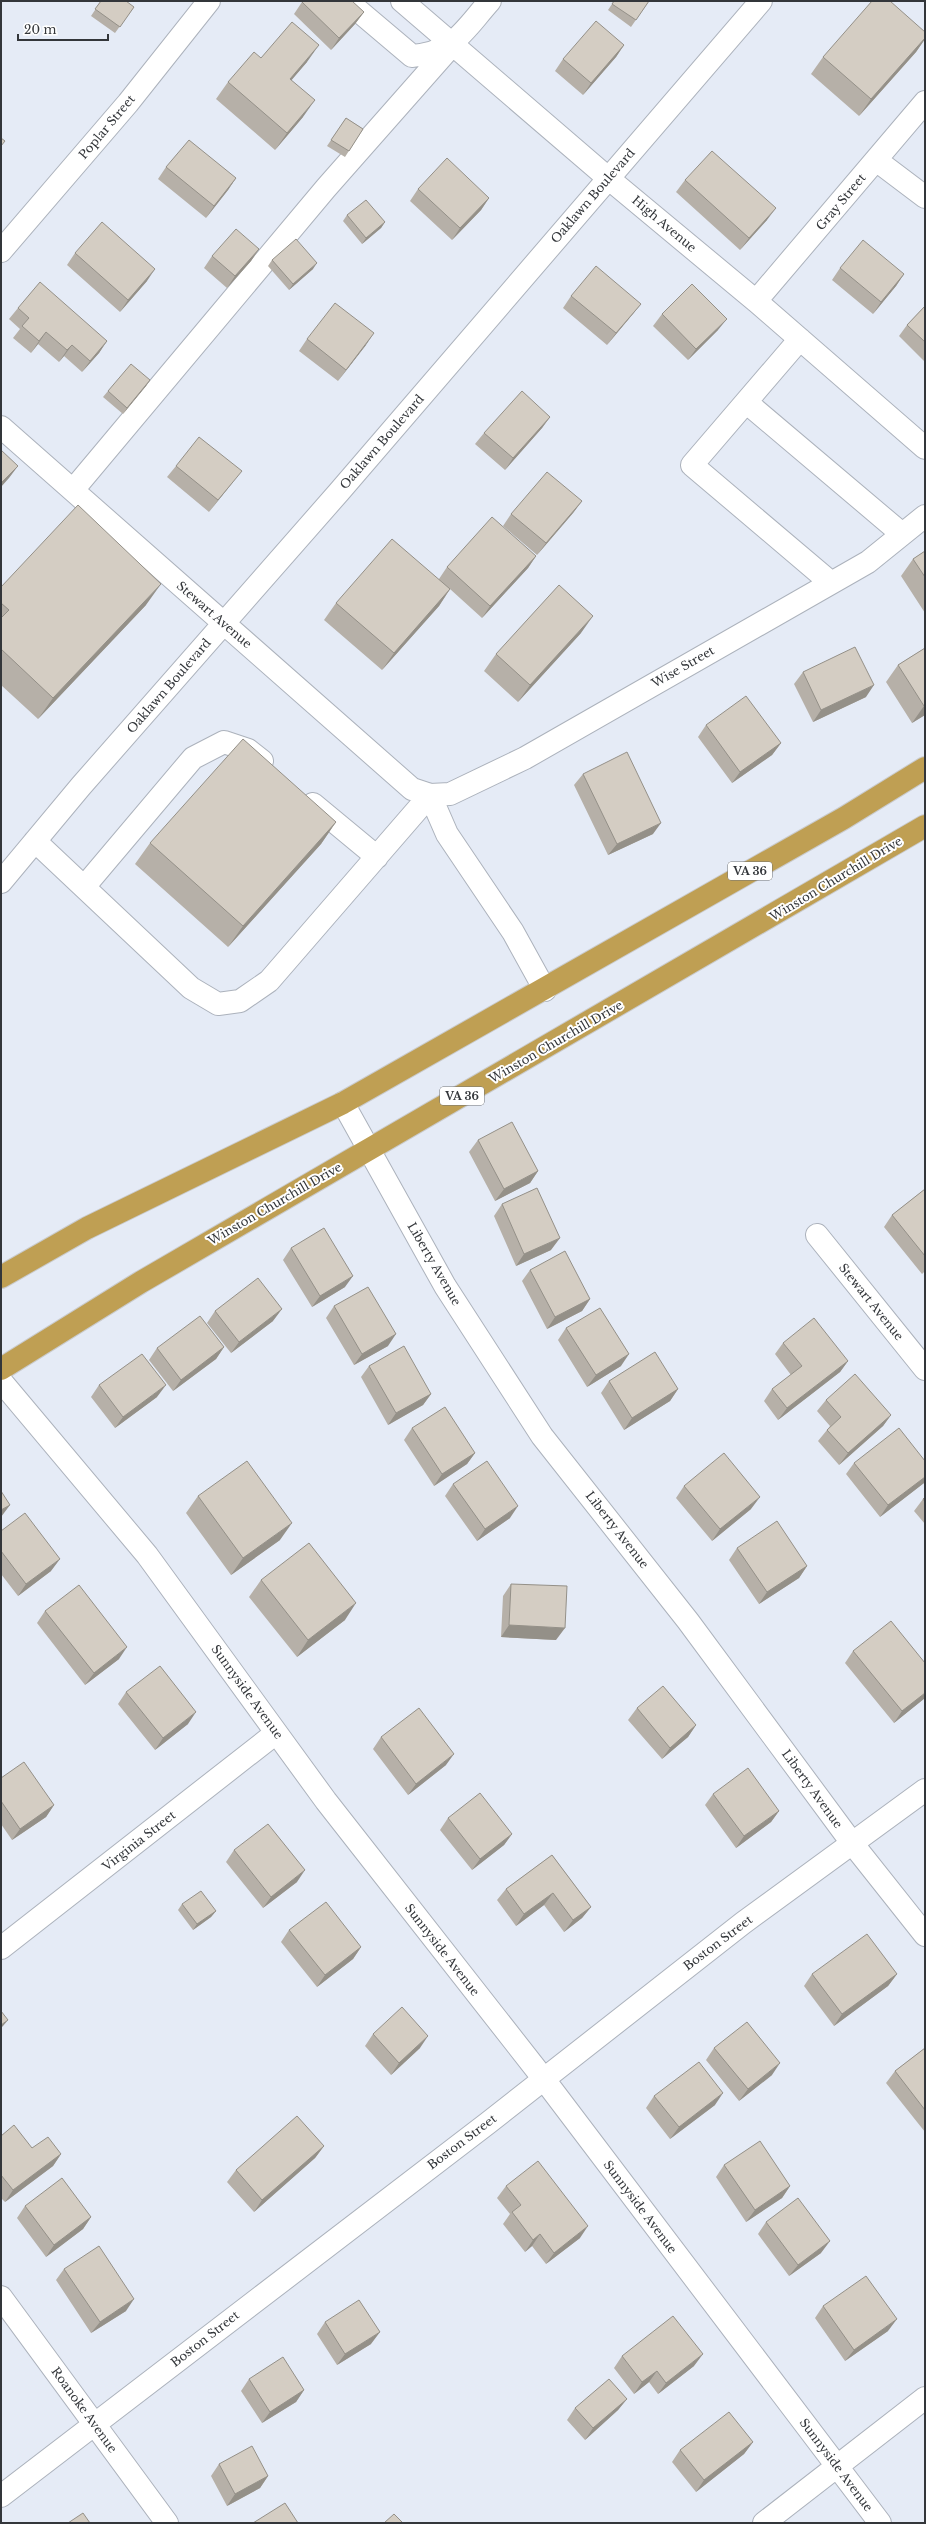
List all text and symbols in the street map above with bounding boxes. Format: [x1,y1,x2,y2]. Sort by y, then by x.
scale bar [18,16,108,42]
text: 20 m [24,22,56,37]
street label: Poplar Street [75,91,138,162]
street label: Oaklawn Boulevard [547,145,638,246]
street label: Gray Street [813,170,869,233]
street label: High Avenue [629,192,700,255]
street label: Oaklawn Boulevard [336,391,427,492]
street label: Stewart Avenue [174,578,255,651]
street label: Oaklawn Boulevard [123,635,214,736]
street label: Wise Street [648,642,717,691]
street label: Winston Churchill Drive [766,833,905,925]
road number: VA 36 [728,862,772,880]
street label: Winston Churchill Drive [485,997,625,1087]
road number: VA 36 [440,1087,484,1105]
street label: Winston Churchill Drive [204,1159,344,1249]
street label: Liberty Avenue [404,1219,464,1308]
street label: Stewart Avenue [836,1260,907,1343]
street label: Liberty Avenue [583,1488,652,1571]
street label: Sunnyside Avenue [208,1642,287,1742]
street label: Liberty Avenue [779,1746,846,1831]
street label: Virginia Street [98,1807,179,1874]
street label: Sunnyside Avenue [402,1901,483,1999]
street label: Boston Street [680,1911,756,1973]
street label: Boston Street [424,2110,500,2172]
street label: Sunnyside Avenue [600,2157,680,2256]
street label: Boston Street [167,2307,242,2370]
street label: Roanoke Avenue [48,2364,121,2456]
street label: Sunnyside Avenue [796,2415,876,2514]

